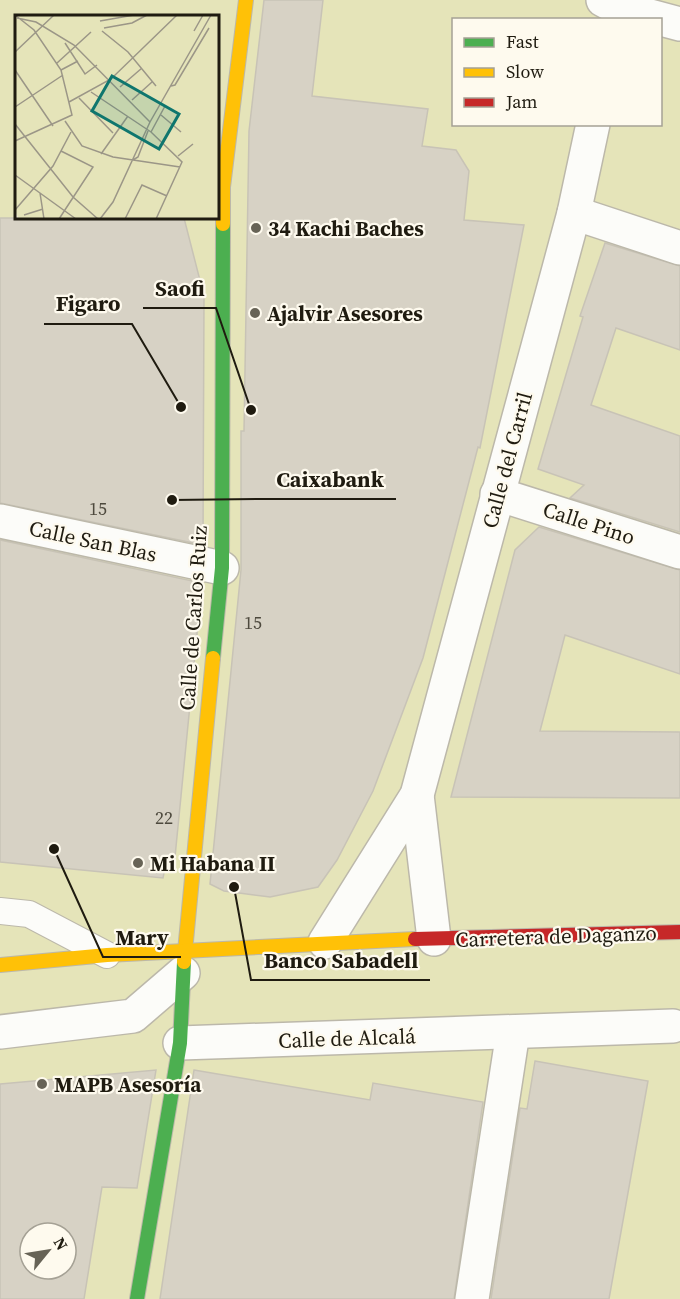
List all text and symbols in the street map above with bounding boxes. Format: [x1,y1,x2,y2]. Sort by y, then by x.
inset map [15,15,219,219]
legend [452,18,662,126]
text: Fast [506,29,539,54]
text: Slow [506,59,544,84]
text: Jam [505,89,538,114]
place label: 34 Kachi Baches [268,214,424,243]
marker: 34 Kachi Baches [249,221,263,235]
callout: Saofi [143,268,216,308]
text: Saofi [155,273,205,303]
callout: Figaro [44,284,132,324]
text: Figaro [56,288,120,318]
place label: Ajalvir Asesores [267,299,423,328]
marker: Ajalvir Asesores [248,306,262,320]
street label: Calle del Carril [475,389,539,531]
callout: Caixabank [265,459,396,499]
text: Caixabank [276,464,385,494]
street label: Calle Pino [539,495,639,551]
house number: 15 [89,496,107,521]
street label: Calle San Blas [26,513,160,569]
street label: Calle de Carlos Ruiz [172,524,214,711]
house number: 15 [244,610,262,635]
house number: 22 [155,805,173,830]
place label: Mi Habana II [150,849,275,878]
marker: Mi Habana II [131,856,145,870]
callout: Mary [103,917,181,957]
street label: Carretera de Daganzo [455,918,657,954]
text: Mary [115,922,169,952]
callout: Banco Sabadell [251,940,430,980]
text: Banco Sabadell [264,945,418,975]
street label: Calle de Alcalá [278,1021,416,1055]
place label: MAPB Asesoría [54,1070,202,1099]
marker: MAPB Asesoría [35,1077,49,1091]
north arrow [18,1221,78,1281]
text: N [49,1233,74,1254]

